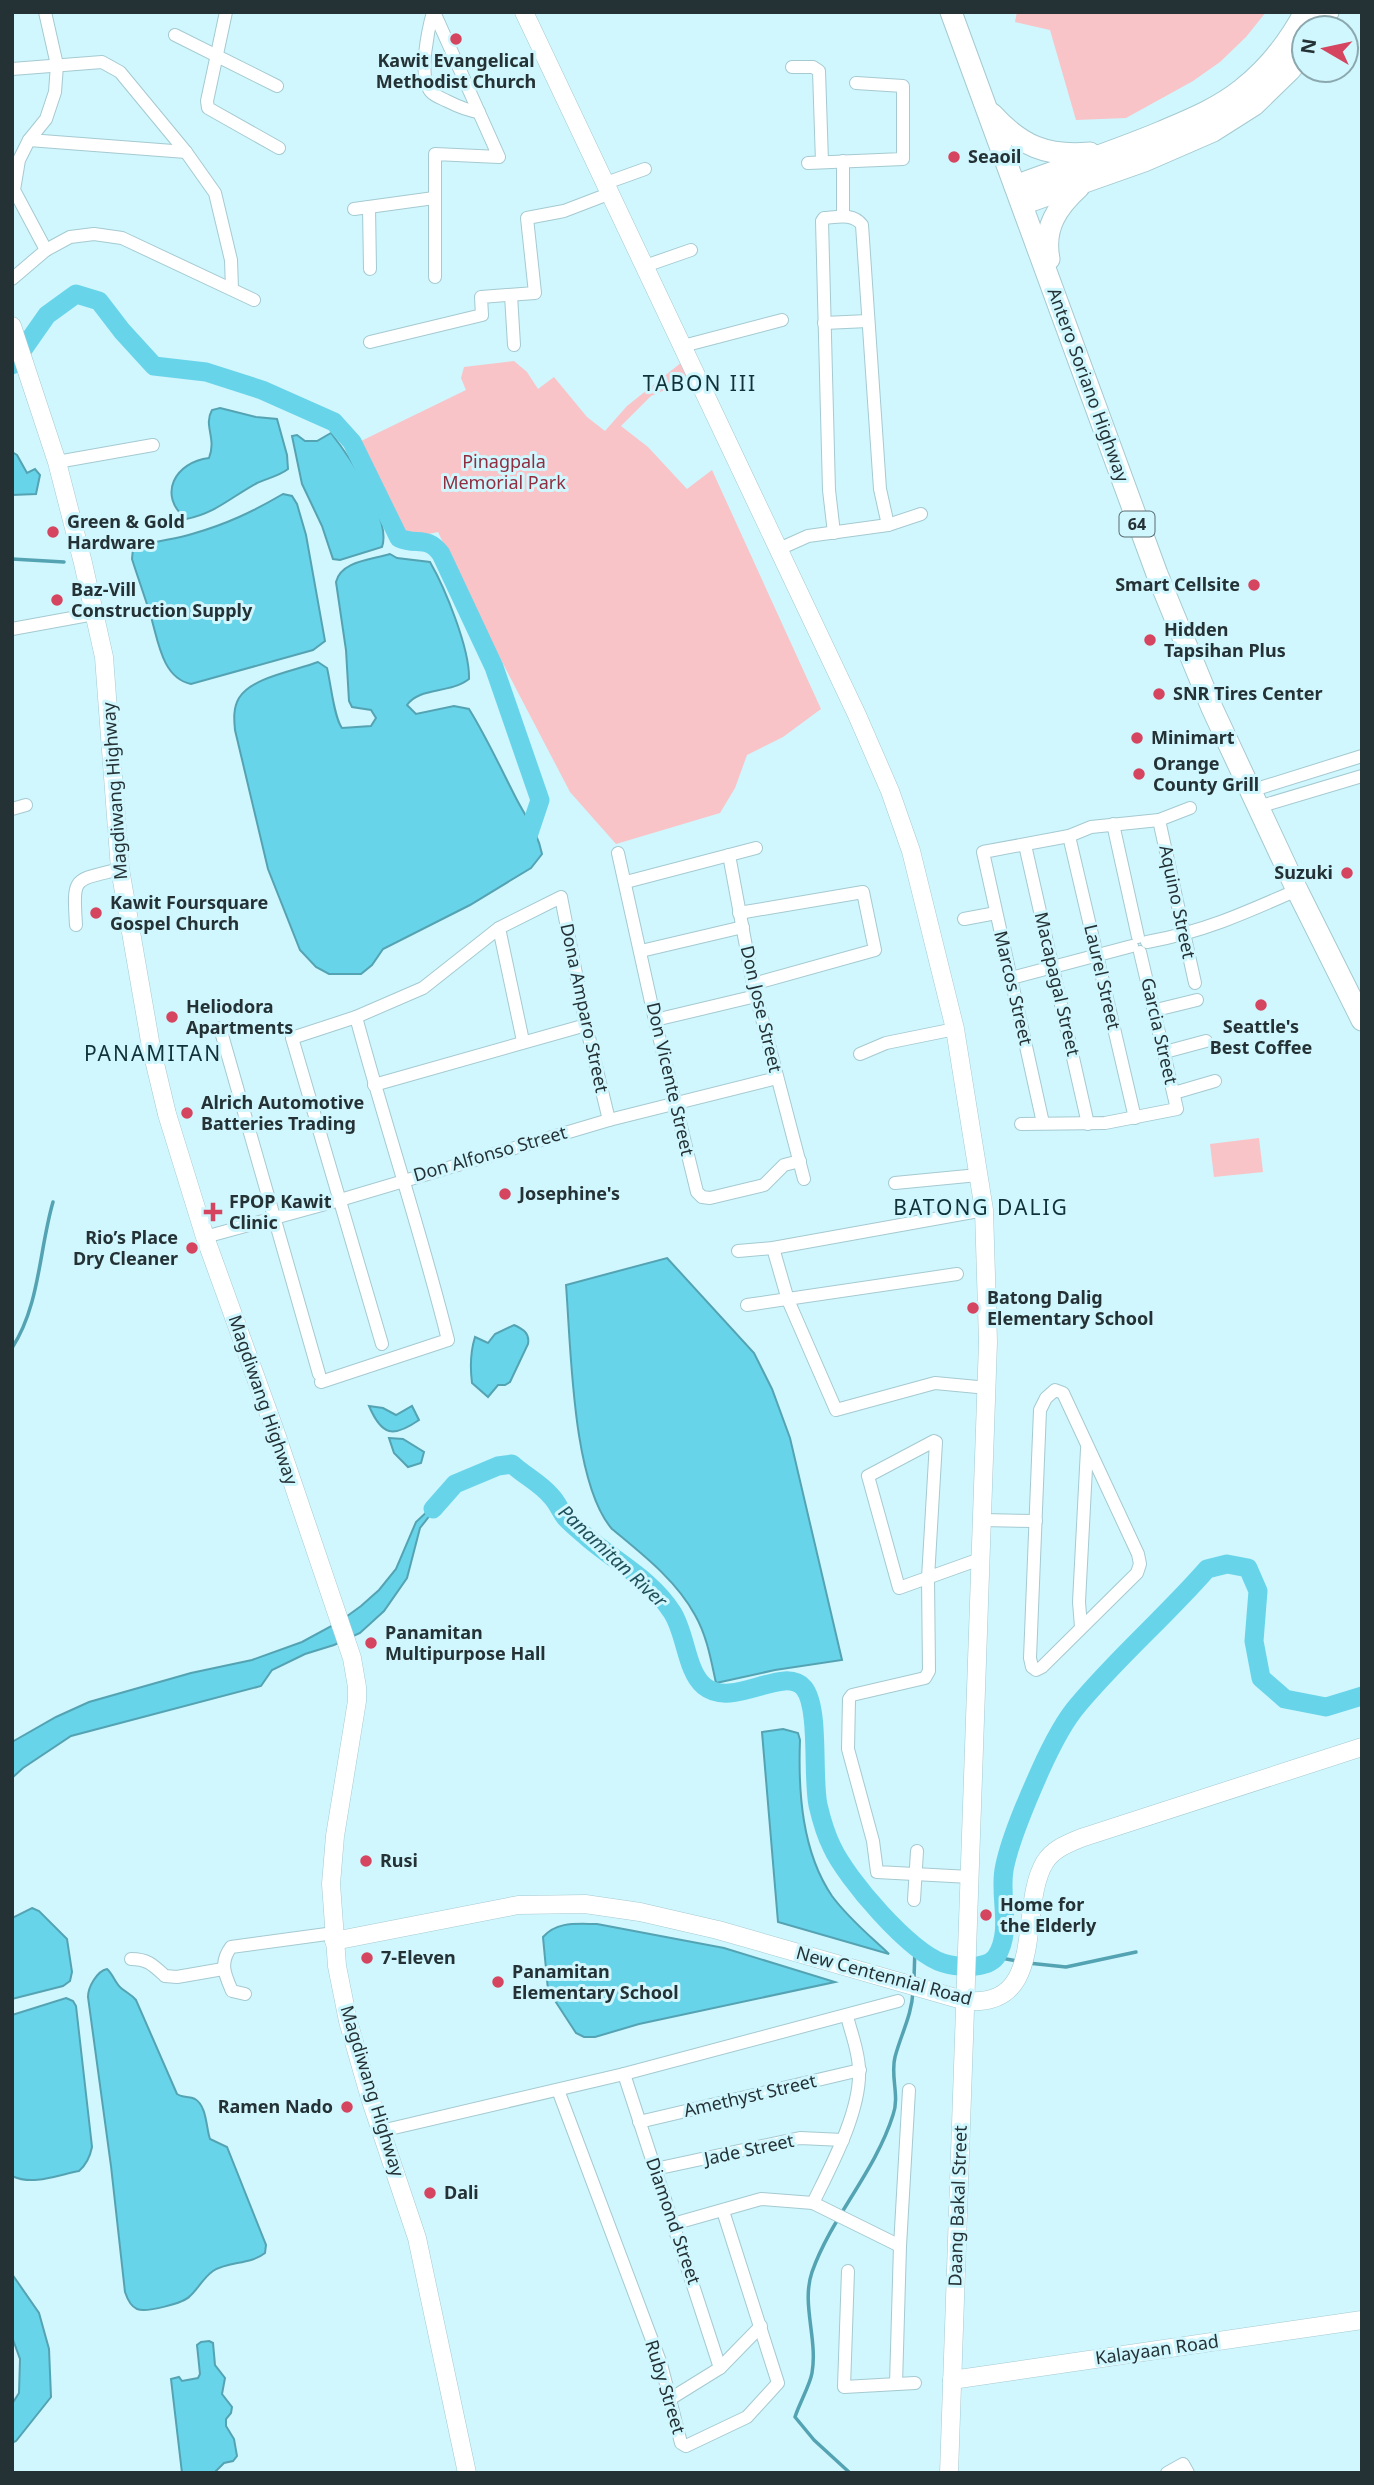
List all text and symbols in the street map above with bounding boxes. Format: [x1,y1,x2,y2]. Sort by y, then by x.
north arrow [1290,14,1360,84]
marker: Kawit Evangelical Methodist Church [448,31,464,47]
text: N [1294,37,1322,56]
place label: Kawit Evangelical Methodist Church [376,48,536,93]
place label: Seaoil [968,144,1021,168]
marker: Seaoil [946,149,962,165]
street label: Antero Soriano Highway [1043,284,1136,486]
district label: TABON III [643,369,757,397]
park label: Pinagpala Memorial Park [442,449,566,494]
place label: Green & Gold Hardware [67,509,185,554]
road number: 64 [1120,512,1154,537]
marker: Green & Gold Hardware [45,524,61,540]
place label: Smart Cellsite [1115,572,1240,596]
place label: Baz-Vill Construction Supply [71,577,253,622]
marker: Smart Cellsite [1246,577,1262,593]
marker: Baz-Vill Construction Supply [49,592,65,608]
place label: Hidden Tapsihan Plus [1164,617,1286,662]
marker: Hidden Tapsihan Plus [1142,632,1158,648]
place label: SNR Tires Center [1173,681,1323,705]
marker: SNR Tires Center [1151,686,1167,702]
street label: Magdiwang Highway [96,701,132,881]
place label: Minimart [1151,725,1235,749]
marker: Minimart [1129,730,1145,746]
place label: Orange County Grill [1153,751,1259,796]
marker: Orange County Grill [1131,766,1147,782]
street label: Aquino Street [1154,843,1202,961]
place label: Suzuki [1274,860,1333,884]
marker: Suzuki [1339,865,1355,881]
place label: Kawit Foursquare Gospel Church [110,890,268,935]
marker: Kawit Foursquare Gospel Church [88,905,104,921]
street label: Macapagal Street [1030,909,1086,1059]
street label: Dona Amparo Street [555,921,615,1095]
street label: Laurel Street [1079,922,1127,1032]
street label: Marcos Street [989,928,1039,1048]
street label: Don Jose Street [736,943,788,1075]
street label: Garcia Street [1136,975,1184,1087]
place label: Heliodora Apartments [186,994,293,1039]
marker: Seattle's Best Coffee [1253,997,1269,1013]
street label: Don Vicente Street [642,1000,700,1158]
marker: Heliodora Apartments [164,1009,180,1025]
place label: Seattle's Best Coffee [1210,1014,1312,1059]
district label: PANAMITAN [84,1039,222,1067]
place label: Alrich Automotive Batteries Trading [201,1090,364,1135]
marker: Alrich Automotive Batteries Trading [179,1105,195,1121]
street label: Don Alfonso Street [410,1120,570,1186]
place label: Josephine's [517,1181,620,1205]
marker: Josephine's [497,1186,513,1202]
place label: FPOP Kawit Clinic [229,1189,332,1234]
district label: BATONG DALIG [893,1193,1069,1221]
marker: FPOP Kawit Clinic [203,1202,223,1222]
place label: Rio’s Place Dry Cleaner [73,1225,178,1270]
marker: Rio’s Place Dry Cleaner [184,1240,200,1256]
place label: Batong Dalig Elementary School [987,1285,1154,1330]
marker: Batong Dalig Elementary School [965,1300,981,1316]
street label: Magdiwang Highway [224,1312,305,1488]
water label: Panamitan River [553,1499,674,1614]
place label: Panamitan Multipurpose Hall [385,1620,546,1665]
marker: Panamitan Multipurpose Hall [363,1635,379,1651]
place label: Rusi [380,1848,418,1872]
marker: Rusi [358,1853,374,1869]
place label: Home for the Elderly [1000,1892,1097,1937]
marker: Home for the Elderly [978,1907,994,1923]
street label: New Centennial Road [794,1940,975,2010]
place label: 7-Eleven [381,1945,456,1969]
marker: 7-Eleven [359,1950,375,1966]
place label: Panamitan Elementary School [512,1959,679,2004]
marker: Panamitan Elementary School [490,1974,506,1990]
street label: Magdiwang Highway [335,2002,411,2180]
street label: Amethyst Street [681,2068,819,2122]
place label: Ramen Nado [218,2094,333,2118]
marker: Ramen Nado [339,2099,355,2115]
street label: Daang Bakal Street [942,2124,972,2287]
street label: Jade Street [700,2128,796,2171]
street label: Diamond Street [641,2154,707,2288]
place label: Dali [444,2180,479,2204]
marker: Dali [422,2185,438,2201]
street label: Kalayaan Road [1094,2328,1220,2370]
street label: Ruby Street [640,2337,692,2437]

